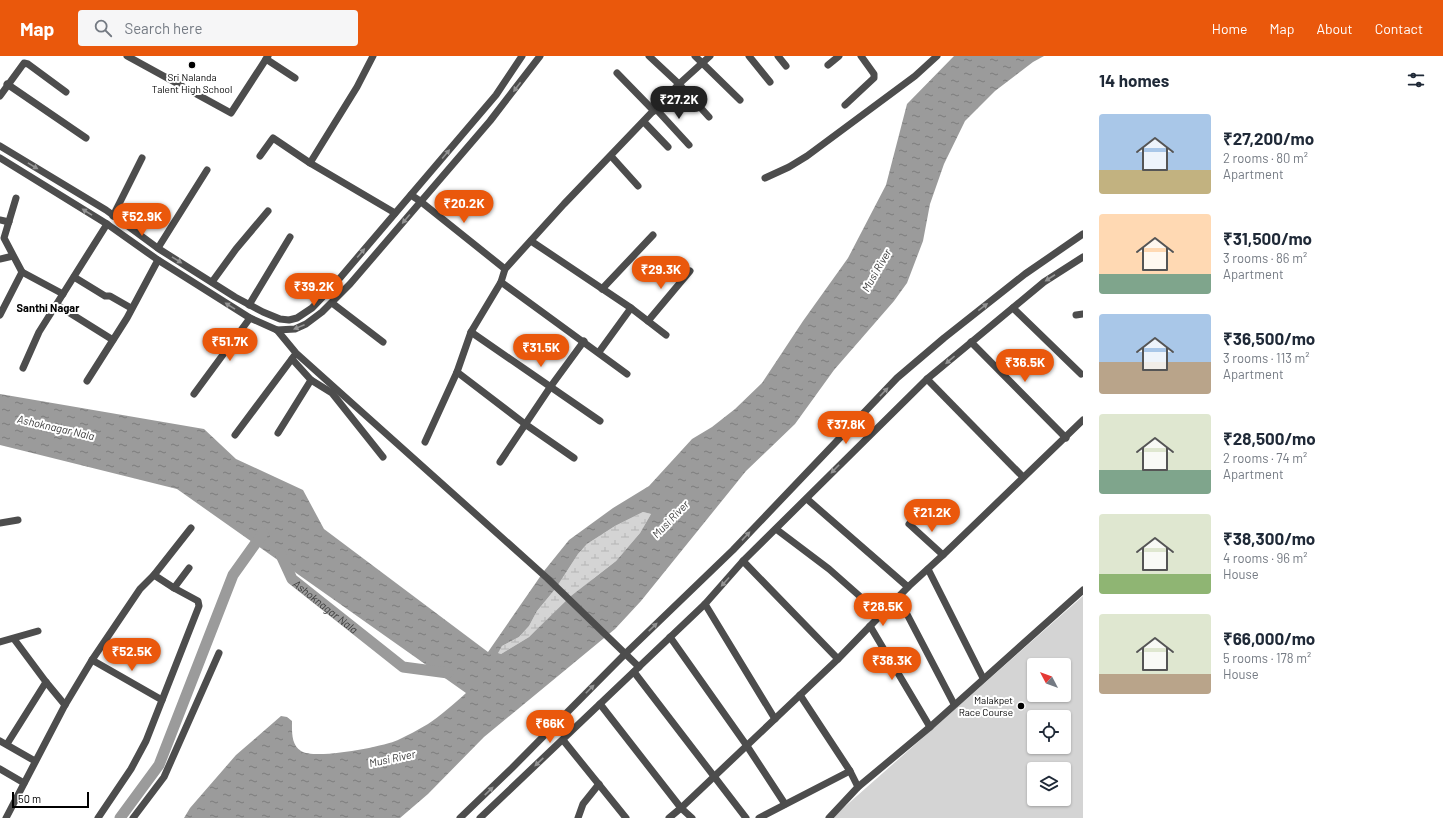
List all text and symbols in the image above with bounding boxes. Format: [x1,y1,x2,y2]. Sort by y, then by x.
search box [78,10,358,46]
text: Map [20,17,54,40]
icon: search [92,17,114,39]
text: Search here [124,19,202,37]
text: Home [1212,20,1248,37]
text: Map [1270,20,1294,37]
text: About [1316,20,1353,37]
text: Contact [1375,20,1423,37]
marker: Sri Nalanda Talent High School [187,60,197,70]
icon: filters [1405,69,1427,91]
text: 14 homes [1099,70,1169,90]
place label: Sri Nalanda Talent High School [152,71,232,95]
one-way arrow [513,82,521,93]
pin: ₹27.2K [646,86,712,120]
text: ₹27.2K [659,91,699,107]
text: ₹27,200/mo [1223,128,1314,148]
icon: home [1131,130,1179,178]
one-way arrow [441,148,450,159]
text: 2 rooms · 80 m² [1223,150,1308,166]
one-way arrow [28,162,38,170]
text: Apartment [1223,166,1284,182]
pin: ₹20.2K [431,190,497,224]
text: ₹20.2K [443,195,485,211]
pin: ₹52.9K [109,203,175,237]
one-way arrow [81,208,93,215]
text: ₹52.9K [122,208,162,224]
one-way arrow [402,213,411,224]
text: ₹31,500/mo [1223,228,1312,248]
icon: home [1131,230,1179,278]
water label: Musi River [859,245,894,294]
one-way arrow [357,247,366,258]
text: 3 rooms · 86 m² [1223,250,1307,266]
one-way arrow [172,256,182,264]
pin: ₹29.3K [628,256,694,290]
text: ₹29.3K [641,261,681,277]
text: Apartment [1223,266,1284,282]
pin: ₹39.2K [281,273,347,307]
one-way arrow [1045,274,1055,282]
text: ₹39.2K [294,278,334,294]
district label: Santhi Nagar [17,301,80,314]
one-way arrow [224,302,236,309]
one-way arrow [977,303,988,311]
one-way arrow [293,324,305,330]
pin: ₹51.7K [197,328,263,362]
text: ₹36,500/mo [1223,328,1315,348]
icon: home [1131,330,1179,378]
text: ₹51.7K [212,333,249,349]
pin: ₹31.5K [508,334,574,368]
text: ₹31.5K [522,339,560,355]
pin: ₹36.5K [992,349,1058,383]
text: 3 rooms · 113 m² [1223,350,1310,366]
text: ₹36.5K [1005,354,1045,370]
one-way arrow [944,356,955,365]
text: Apartment [1223,366,1284,382]
one-way arrow [879,387,889,397]
pin: ₹37.8K [813,411,879,445]
water label: Ashoknagar Nala [16,412,96,442]
text: ₹37.8K [827,416,865,432]
text: ₹28,500/mo [1223,428,1316,448]
icon: home [1131,430,1179,478]
text: 2 rooms · 74 m² [1223,450,1307,466]
one-way arrow [830,464,840,474]
text: Apartment [1223,466,1284,482]
water label: Musi River [649,497,692,540]
pin: ₹21.2K [899,499,965,533]
text: ₹21.2K [913,504,951,520]
text: ₹38,300/mo [1223,528,1315,548]
icon: home [1131,530,1179,578]
one-way arrow [742,531,751,542]
text: 4 rooms · 96 m² [1223,550,1308,566]
text: House [1223,566,1259,582]
water label: Ashoknagar Nala [291,576,361,636]
one-way arrow [720,577,729,587]
pin: ₹28.5K [850,593,916,627]
text: ₹28.5K [863,598,903,614]
one-way arrow [648,622,658,632]
text: ₹66,000/mo [1223,628,1315,648]
icon: home [1131,630,1179,678]
pin: ₹52.5K [99,638,165,672]
text: ₹52.5K [112,643,152,659]
pin: ₹38.3K [859,647,925,681]
text: 5 rooms · 178 m² [1223,650,1311,666]
text: ₹38.3K [872,652,912,668]
north arrow [1027,658,1071,702]
map controls [1027,658,1071,806]
text: House [1223,666,1259,682]
one-way arrow [585,684,595,694]
place label: Malakpet Race Course [959,694,1013,718]
marker: Malakpet Race Course [1016,701,1026,711]
pin: ₹66K [526,710,574,744]
button: locate [1027,710,1071,754]
text: ₹66K [535,715,565,731]
water label: Musi River [368,747,417,769]
one-way arrow [534,757,544,766]
button: layers [1027,762,1071,806]
one-way arrow [484,787,493,796]
scale bar [12,790,89,809]
text: 50 m [18,792,41,805]

